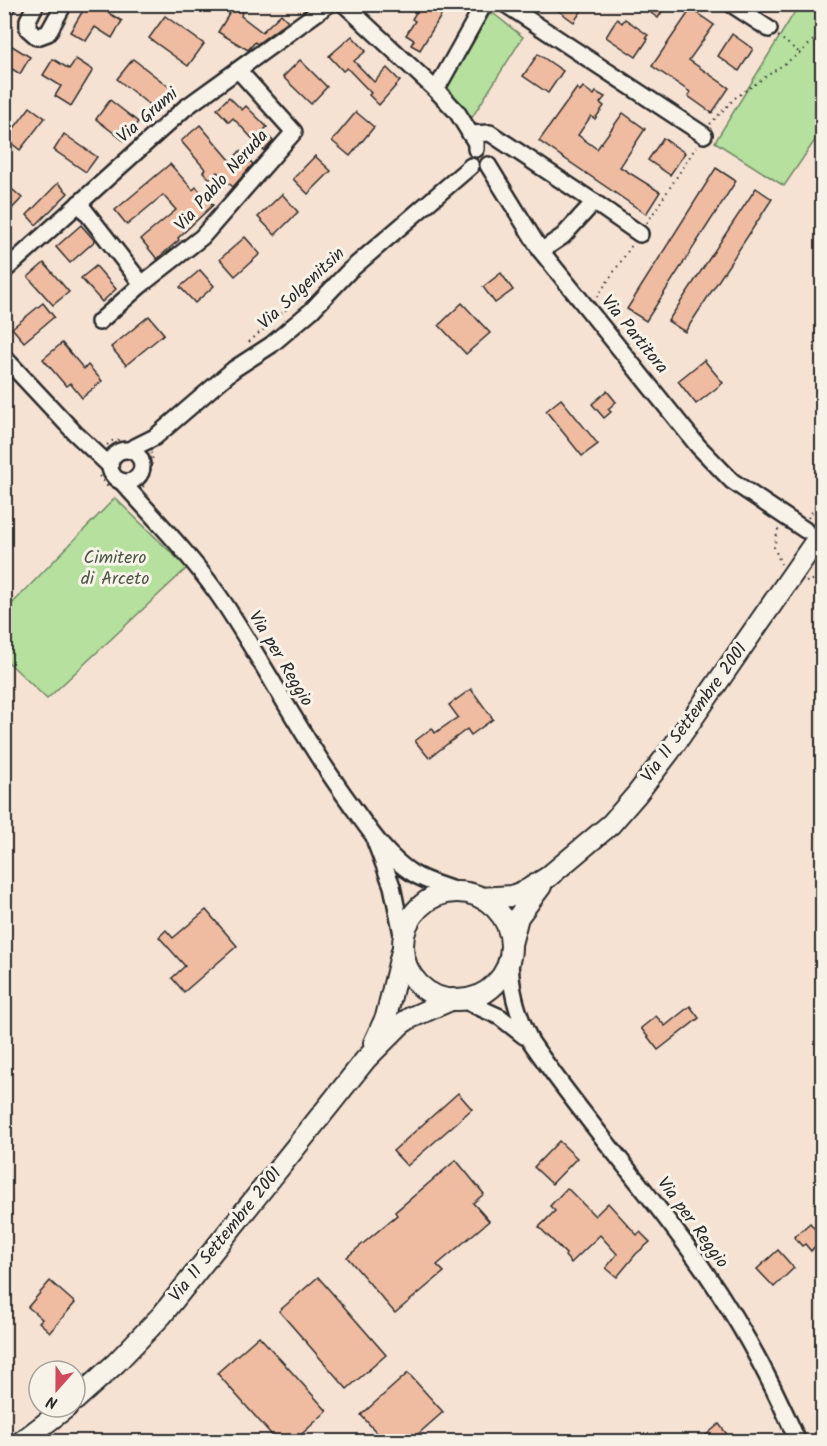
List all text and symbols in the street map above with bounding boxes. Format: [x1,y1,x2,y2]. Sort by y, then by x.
street label: Via Grumi [111,80,186,151]
street label: Via Pablo Neruda [168,123,276,239]
street label: Via Solgenitsin [252,241,352,337]
street label: Via Partitora [593,289,675,381]
park label: Cimitero di Arceto [81,544,149,594]
street label: Via per Reggio [240,605,320,713]
street label: Via 11 Settembre 2001 [634,637,756,789]
street label: Via 11 Settembre 2001 [162,1161,290,1309]
street label: Via per Reggio [649,1171,735,1275]
north arrow [27,1359,87,1419]
text: N [43,1388,61,1415]

